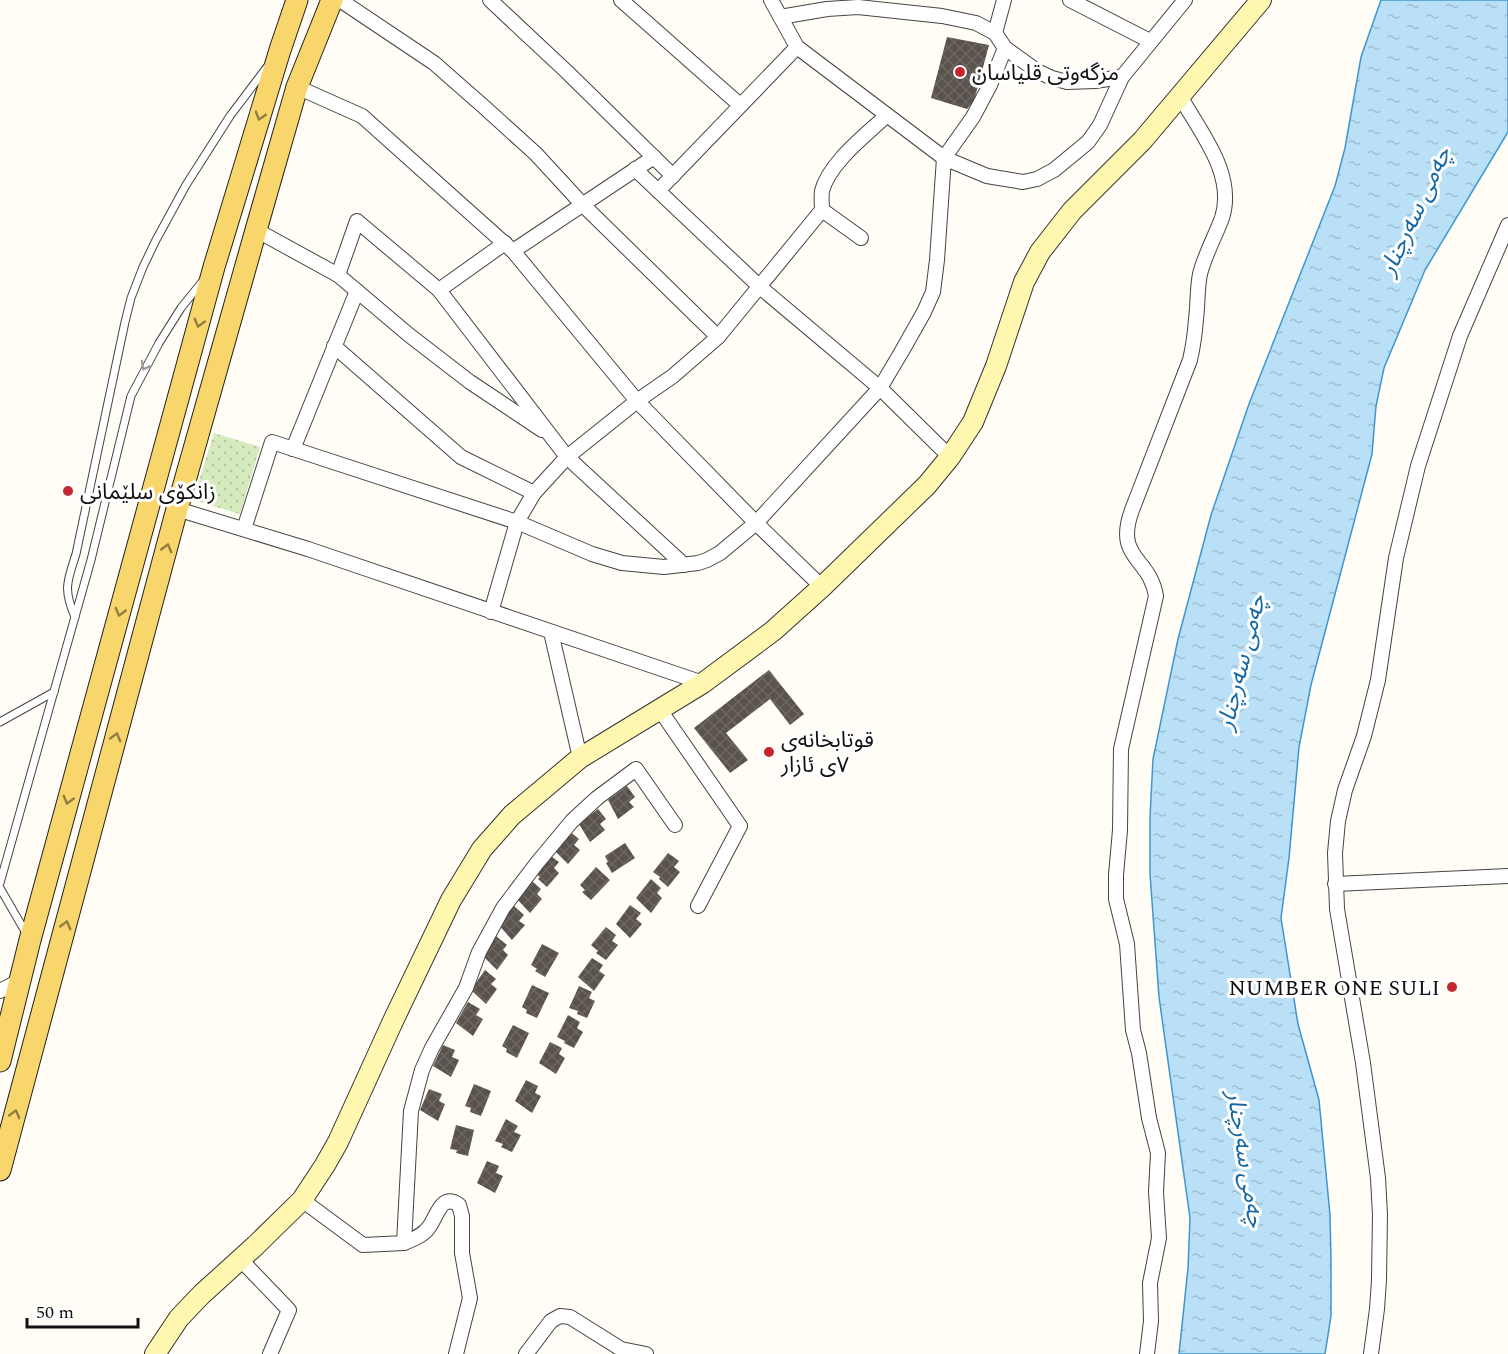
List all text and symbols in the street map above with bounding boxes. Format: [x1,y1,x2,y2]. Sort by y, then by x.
place label: مزگەوتی قلیاسان [972,57,1119,90]
marker: مزگەوتی قلیاسان [953,65,967,79]
one-way arrow [255,110,267,121]
water label: چەمی سەرچنار [1370,140,1462,283]
one-way arrow [194,317,206,328]
one-way arrow [141,360,152,370]
place label: زانکۆی سلێمانی [80,476,216,509]
marker: زانکۆی سلێمانی [61,484,75,498]
one-way arrow [159,544,172,554]
water label: چەمی سەرچنار [1207,590,1276,736]
one-way arrow [114,607,127,617]
place label: قوتابخانەی ٧ی ئازار [780,724,874,782]
one-way arrow [109,732,121,743]
marker: قوتابخانەی ٧ی ئازار [762,745,776,759]
one-way arrow [63,794,75,805]
one-way arrow [58,920,71,930]
place label: NUMBER ONE SULI [1228,972,1440,1005]
marker: NUMBER ONE SULI [1445,980,1459,994]
water label: چەمی سەرچنار [1216,1086,1274,1231]
one-way arrow [8,1109,20,1119]
scale bar [27,1291,138,1329]
text: 50 m [36,1299,74,1326]

